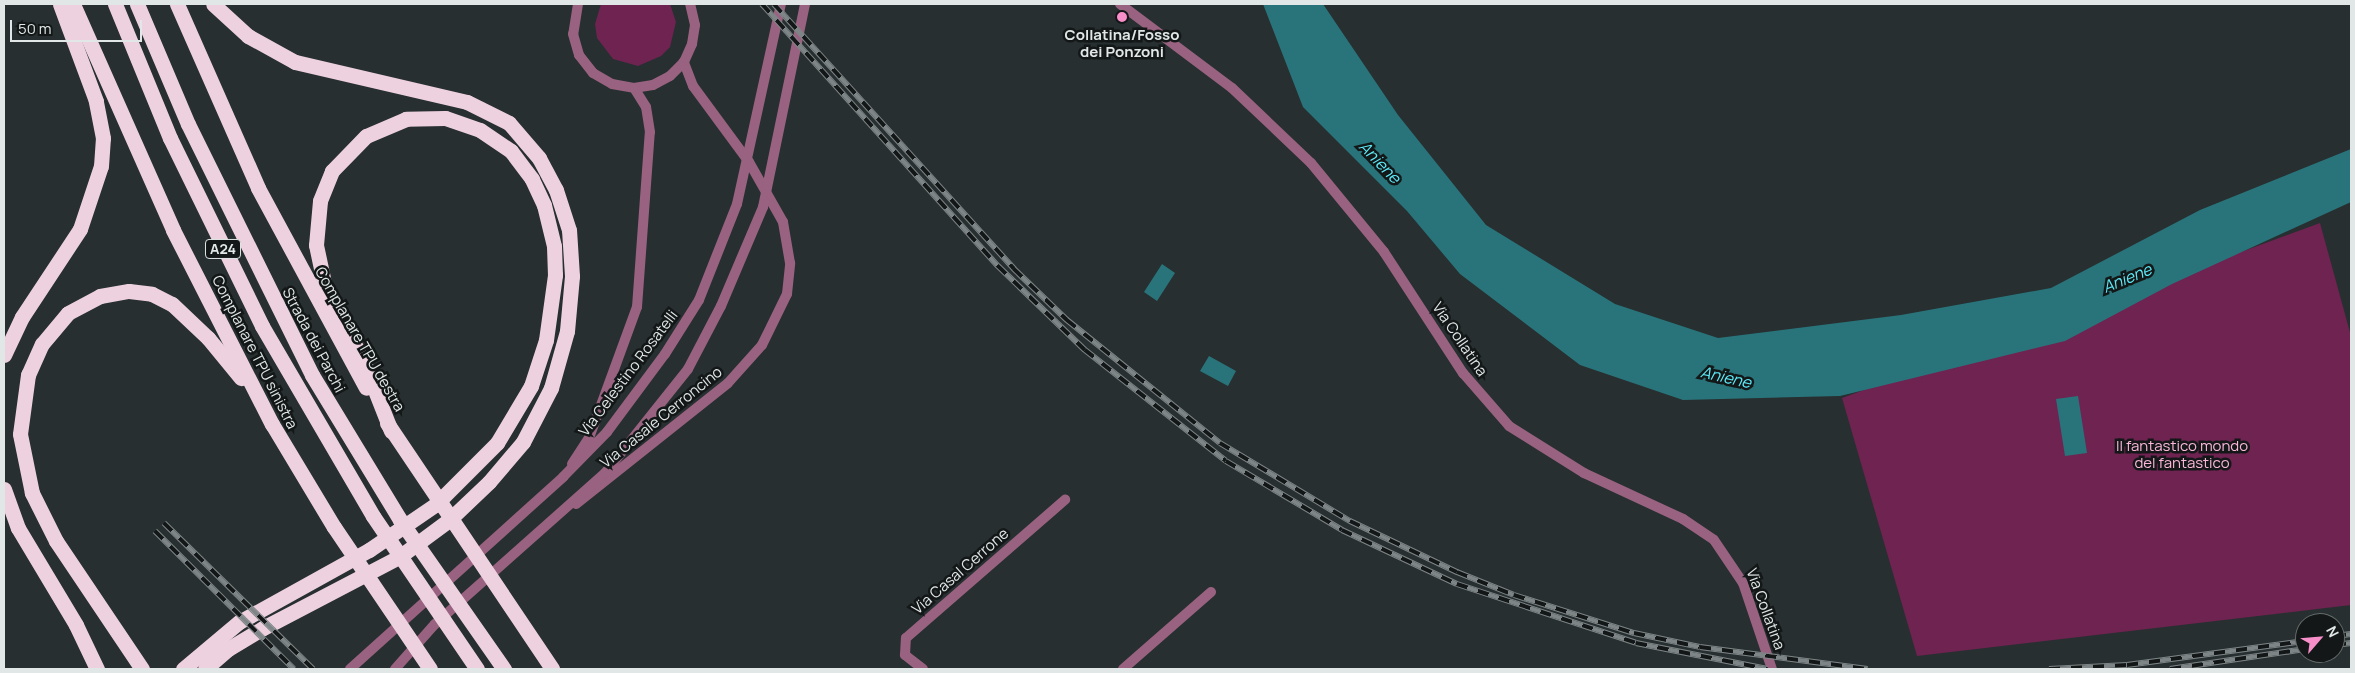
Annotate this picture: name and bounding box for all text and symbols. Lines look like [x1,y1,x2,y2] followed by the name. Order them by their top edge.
[12,10,145,42] scale bar
[1116,11,1128,23] marker: Collatina/Fosso dei Ponzoni
[18,18,52,39] text: 50 m
[1065,25,1179,60] place label: Collatina/Fosso dei Ponzoni
[1355,137,1405,187] water label: Aniene
[204,238,242,260] road number: A24
[2100,259,2154,297] water label: Aniene
[311,264,409,414] street label: Complanare TPU destra
[208,272,302,432] street label: Complanare TPU sinistra
[279,285,349,395] street label: Strada dei Parchi
[1429,299,1491,379] street label: Via Collatina
[575,307,681,439] street label: Via Celestino Rosatelli
[597,362,725,472] street label: Via Casale Cerroncino
[1699,362,1753,392] water label: Aniene
[2116,436,2248,471] park label: Il fantastico mondo del fantastico
[908,524,1012,618] street label: Via Casal Cerrone
[1743,566,1789,652] street label: Via Collatina
[2295,613,2345,663] north arrow
[2322,623,2344,640] text: N

